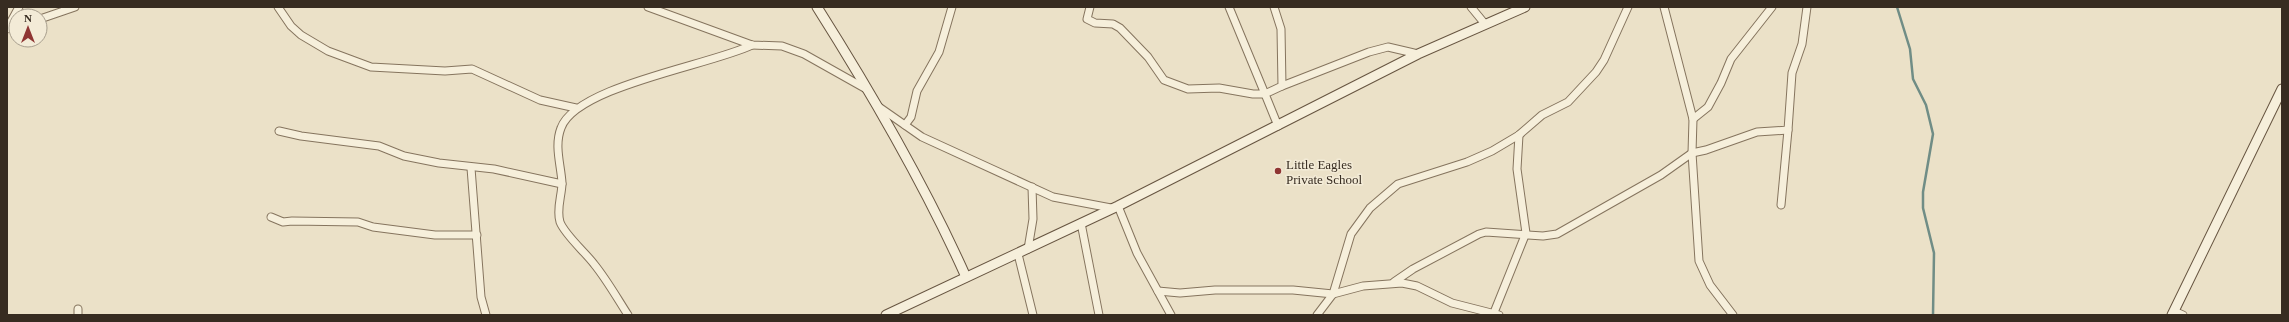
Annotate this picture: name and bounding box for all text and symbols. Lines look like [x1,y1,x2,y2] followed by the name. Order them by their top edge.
[8,8,48,48] north arrow
[24,12,32,24] text: N
[1286,157,1363,187] place label: Little Eagles Private School
[1273,166,1283,176] marker: Little Eagles Private School

